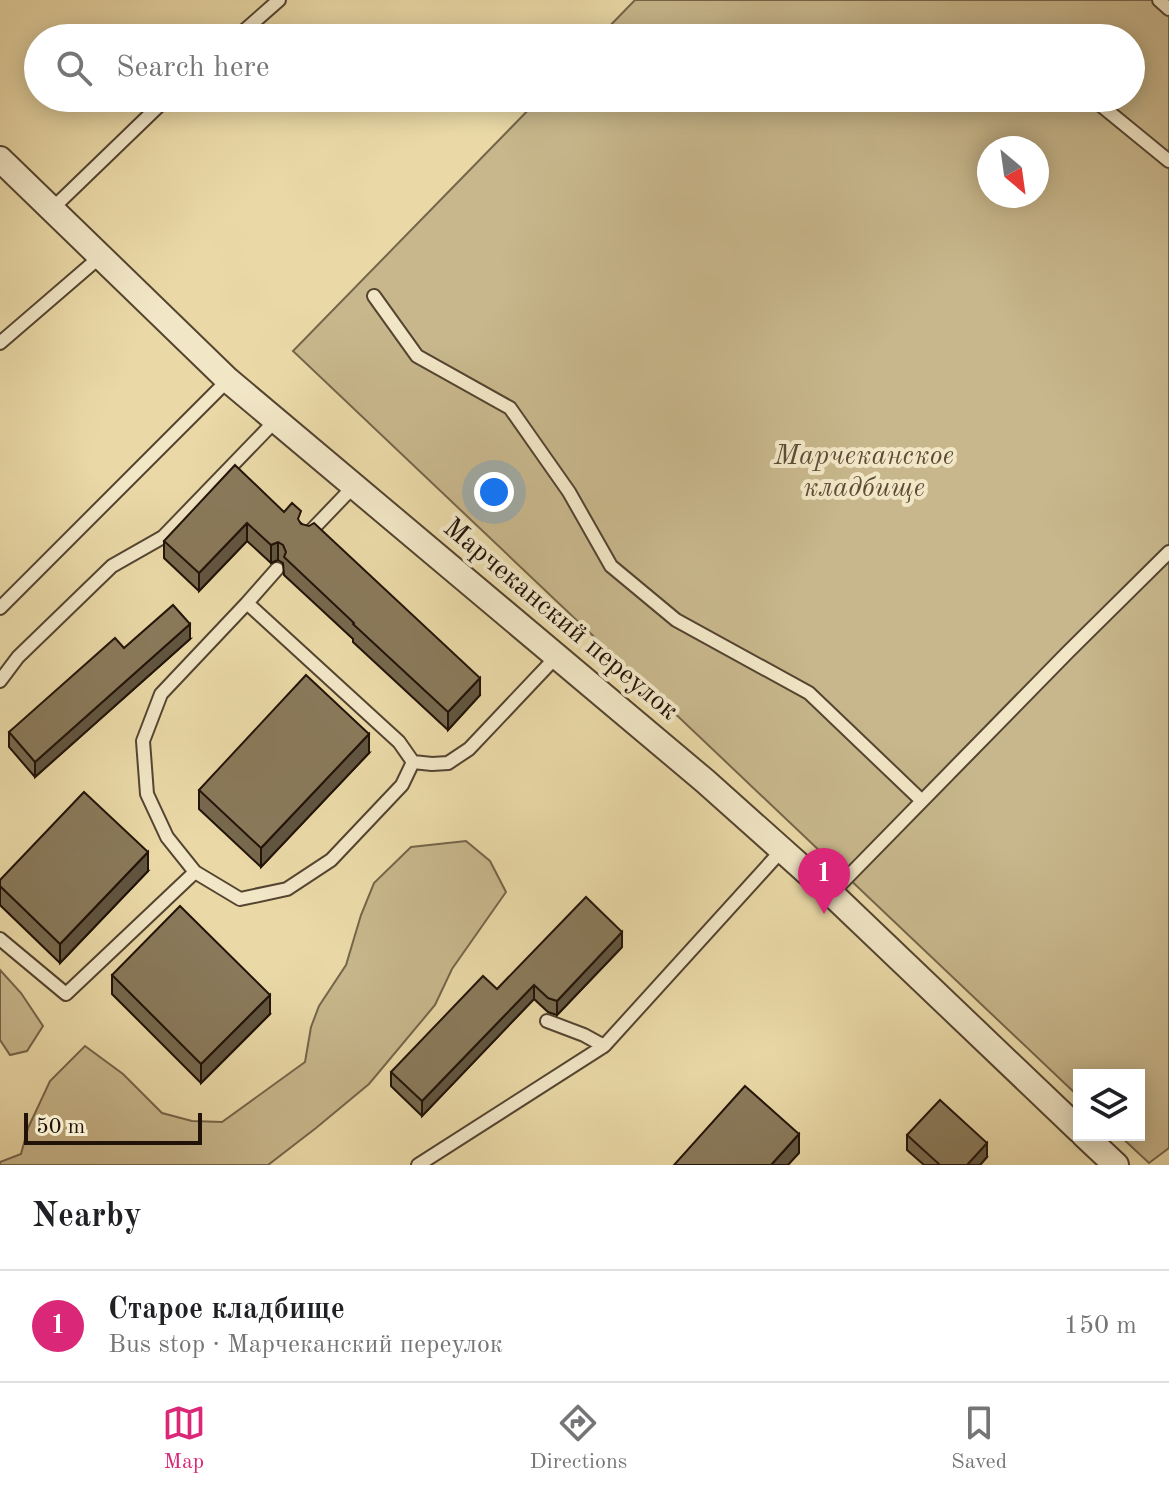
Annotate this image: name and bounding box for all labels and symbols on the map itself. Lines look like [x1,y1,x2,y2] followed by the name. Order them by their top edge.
[977,136,1049,208] north arrow
[773,443,954,503] park label: Марчеканское кладбище
[474,472,514,512] your location
[437,514,683,726] street label: Марчеканский переулок
[798,848,850,914] pin: 1
[24,1109,202,1145] scale bar

